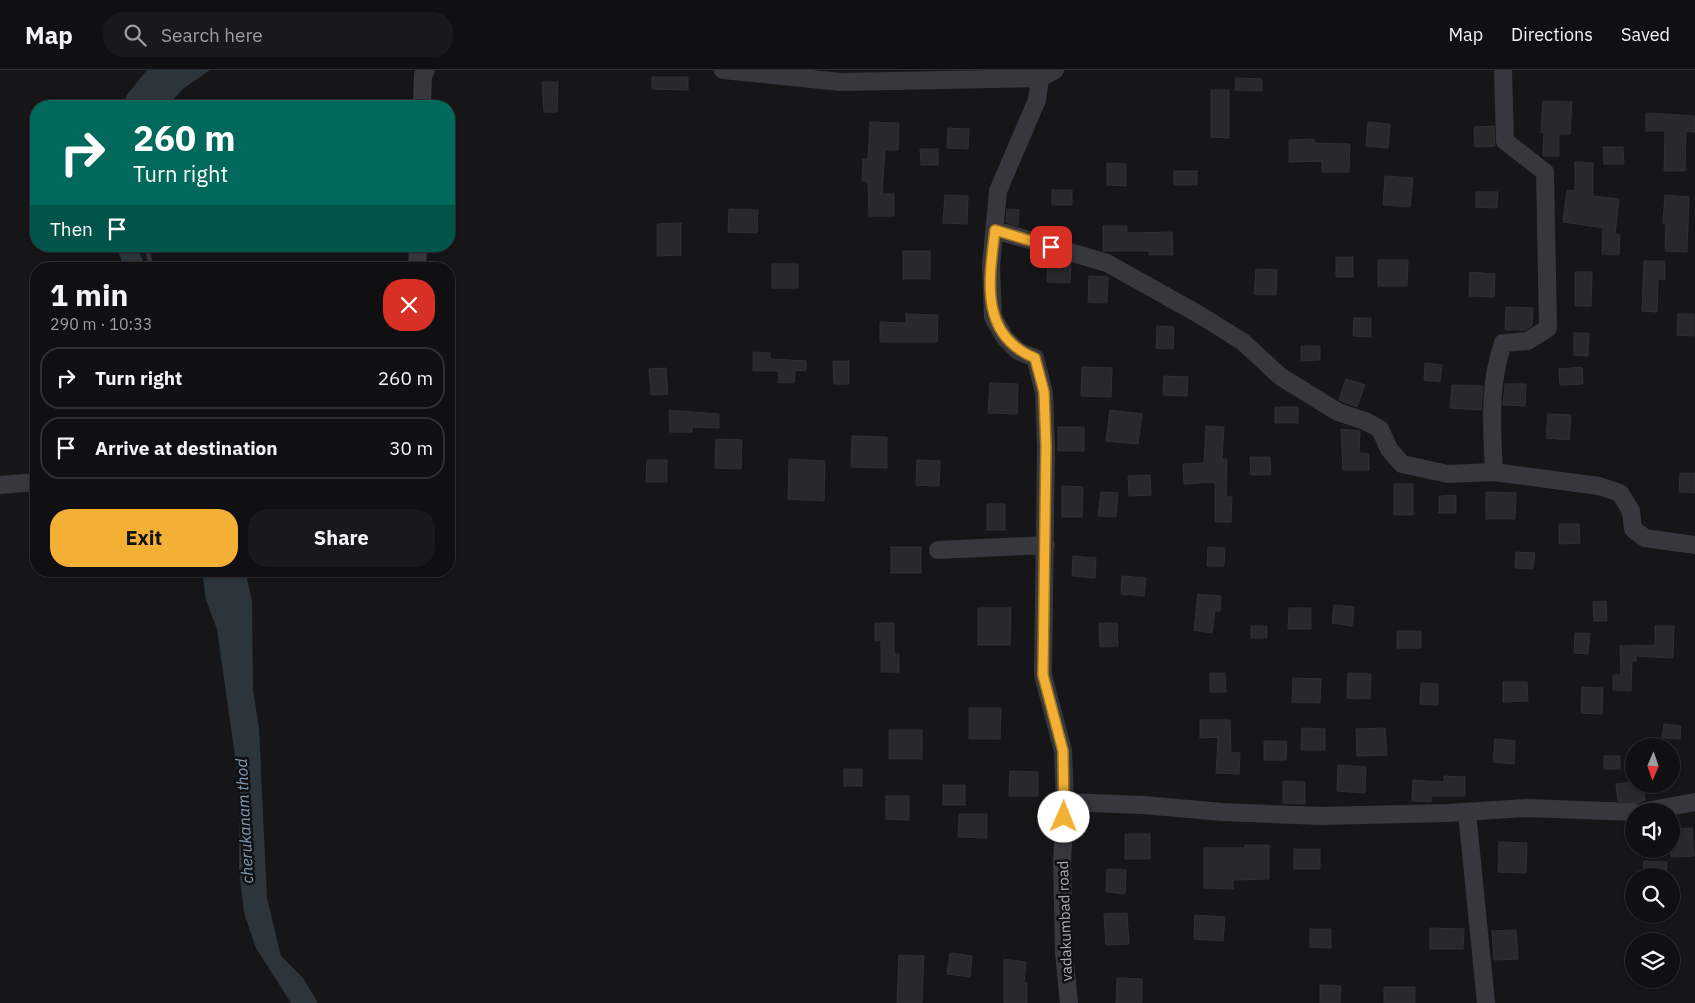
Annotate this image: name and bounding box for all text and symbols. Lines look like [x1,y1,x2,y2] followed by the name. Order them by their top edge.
[103,12,453,57] search box
[25,19,73,51] text: Map
[121,21,149,49] icon: search
[161,23,263,47] text: Search here
[1448,23,1483,46] text: Map
[1511,23,1593,46] text: Directions
[1621,23,1670,46] text: Saved
[133,115,236,161] text: 260 m
[50,120,115,185] icon: right
[133,159,228,188] text: Turn right
[103,215,131,243] icon: arrive
[50,217,93,241] text: Then
[1030,226,1072,268] pin
[1037,233,1065,261] icon: arrive
[50,275,128,314] text: 1 min
[383,279,435,331] button: close
[50,314,152,334] text: 290 m · 10:33
[52,364,80,392] icon: right
[95,366,182,390] text: Turn right
[378,366,433,390] text: 260 m
[52,434,80,462] icon: arrive
[95,436,278,460] text: Arrive at destination
[389,436,433,460] text: 30 m
[50,509,238,567] button: Exit
[248,509,435,567] button: Share
[1625,738,1680,792] north arrow
[1625,738,1680,988] map controls
[231,757,257,884] water label: cherukanam thod
[1037,790,1089,842] position arrow
[1625,803,1680,858] button: sound
[1053,860,1076,982] street label: vadakumbad road
[1625,868,1680,923] button: search
[1625,933,1680,988] button: layers

